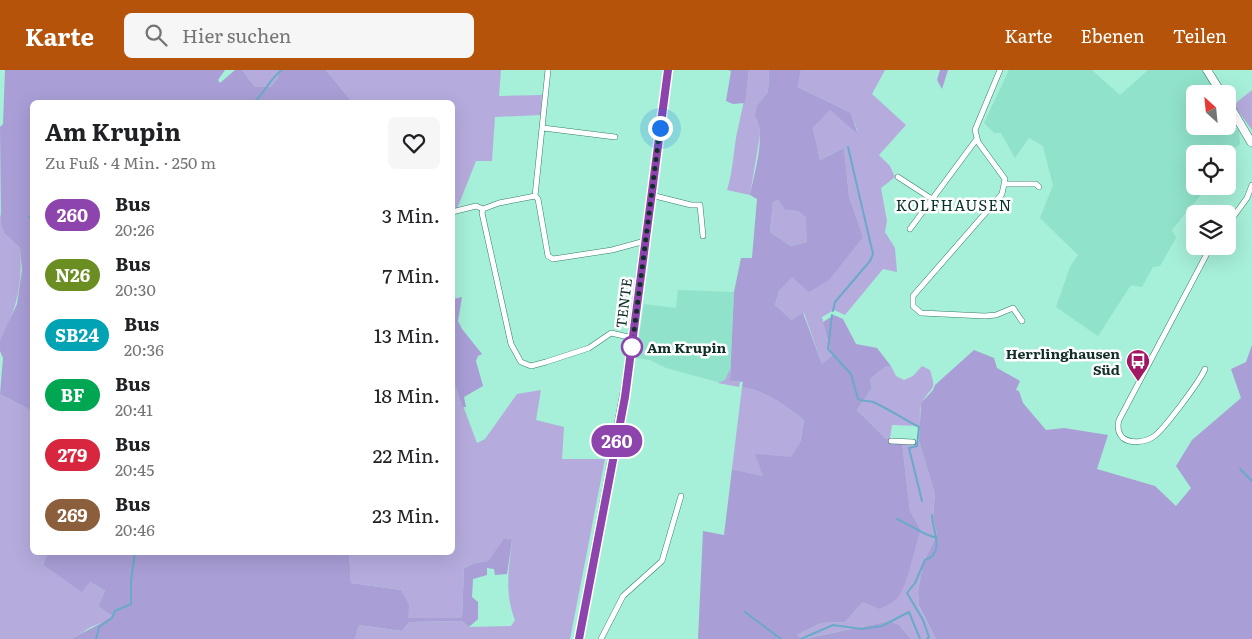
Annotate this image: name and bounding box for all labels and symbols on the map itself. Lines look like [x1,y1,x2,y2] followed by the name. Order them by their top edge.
[1186,85,1236,135] north arrow
[648,116,673,141] your location
[896,193,1012,216] district label: KOLFHAUSEN
[610,277,636,329] street label: TENTE
[621,336,643,358] marker: Am Krupin
[647,337,727,357] place label: Am Krupin
[1006,343,1120,379] place label: Herrlinghausen Süd
[1125,348,1151,382] bus stop icon: Herrlinghausen Süd
[588,425,646,457] line badge: 260

